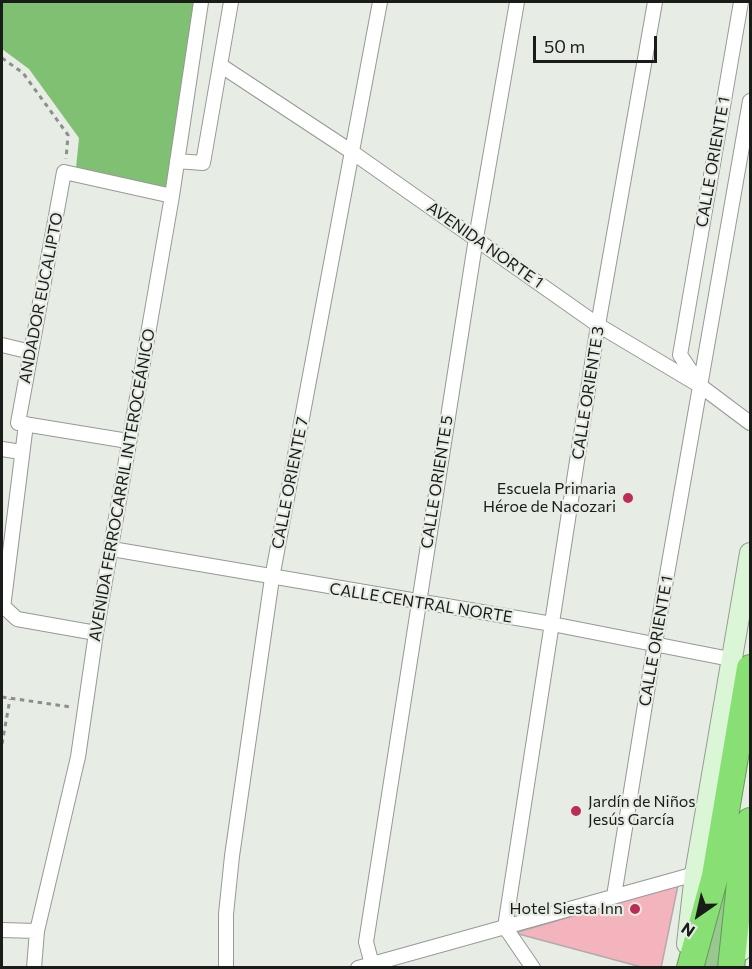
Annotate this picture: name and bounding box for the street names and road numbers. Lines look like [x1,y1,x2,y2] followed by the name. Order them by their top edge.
[692,95,734,229] street label: CALLE ORIENTE 1
[423,198,547,292] street label: AVENIDA NORTE 1
[15,211,67,385] street label: ANDADOR EUCALIPTO
[568,325,608,461] street label: CALLE ORIENTE 3
[85,327,159,643] street label: AVENIDA FERROCARRIL INTEROCEÁNICO
[417,414,457,550] street label: CALLE ORIENTE 5
[268,415,312,551] street label: CALLE ORIENTE 7
[635,574,677,708] street label: CALLE ORIENTE 1
[328,579,514,627] street label: CALLE CENTRAL NORTE

